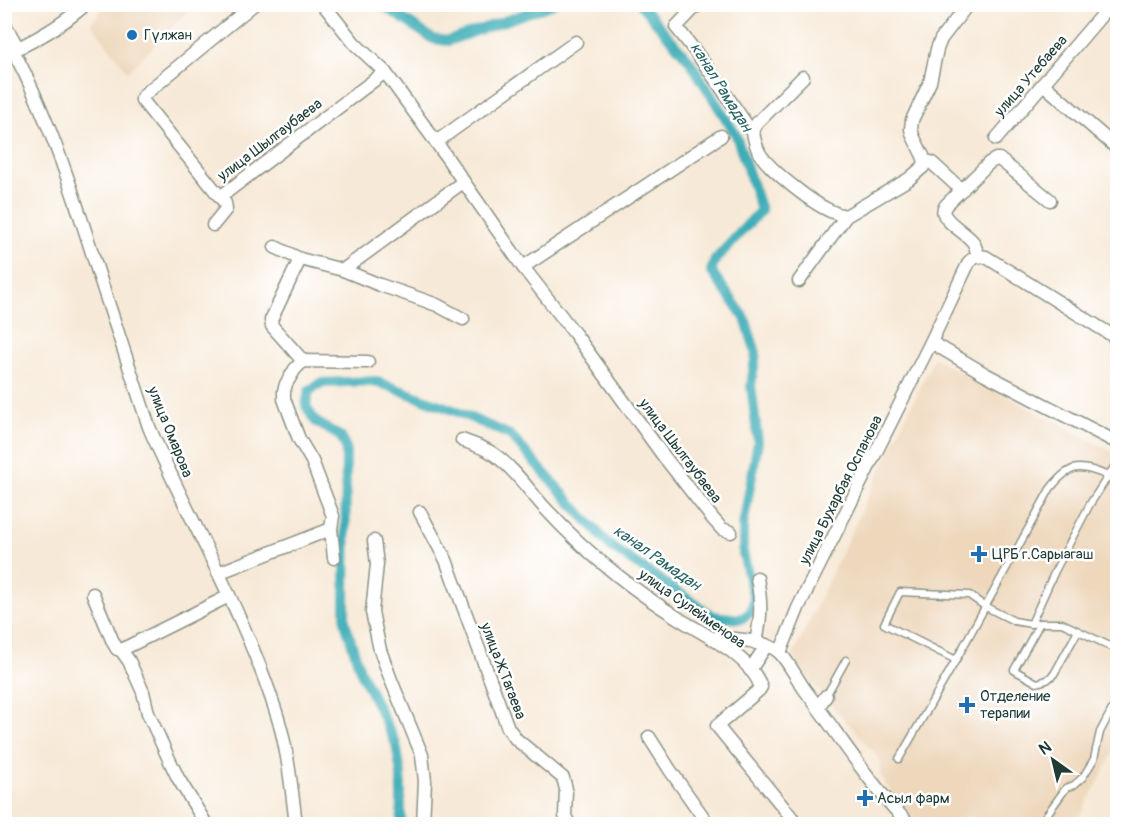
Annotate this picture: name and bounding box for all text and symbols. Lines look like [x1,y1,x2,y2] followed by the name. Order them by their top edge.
[144,26,192,45] place label: Гүлжан
[125,28,139,42] marker: Гүлжан
[990,31,1072,121] street label: улица Утебаева
[686,39,757,137] water label: канал Рамадан
[213,94,326,186] street label: улица Шылгаубаева
[143,383,197,480] street label: улица Омарова
[634,394,726,507] street label: улица Шылгаубаева
[795,412,887,569] street label: улица Бухарбая Оспанова
[610,521,706,596] water label: канал Рамадан
[970,545,988,563] marker: ЦРБ г.Сарыагаш
[992,545,1093,564] place label: ЦРБ г.Сарыагаш
[634,565,749,653] street label: улица Сулейменова
[475,619,530,722] street label: улица Ж.Тагаева
[980,687,1051,723] place label: Отделение терапии
[958,696,976,714] marker: Отделение терапии
[1023,730,1083,790] north arrow
[1035,737,1055,760] text: N
[877,789,950,808] place label: Асыл фарм
[858,791,872,805] marker: Асыл фарм

